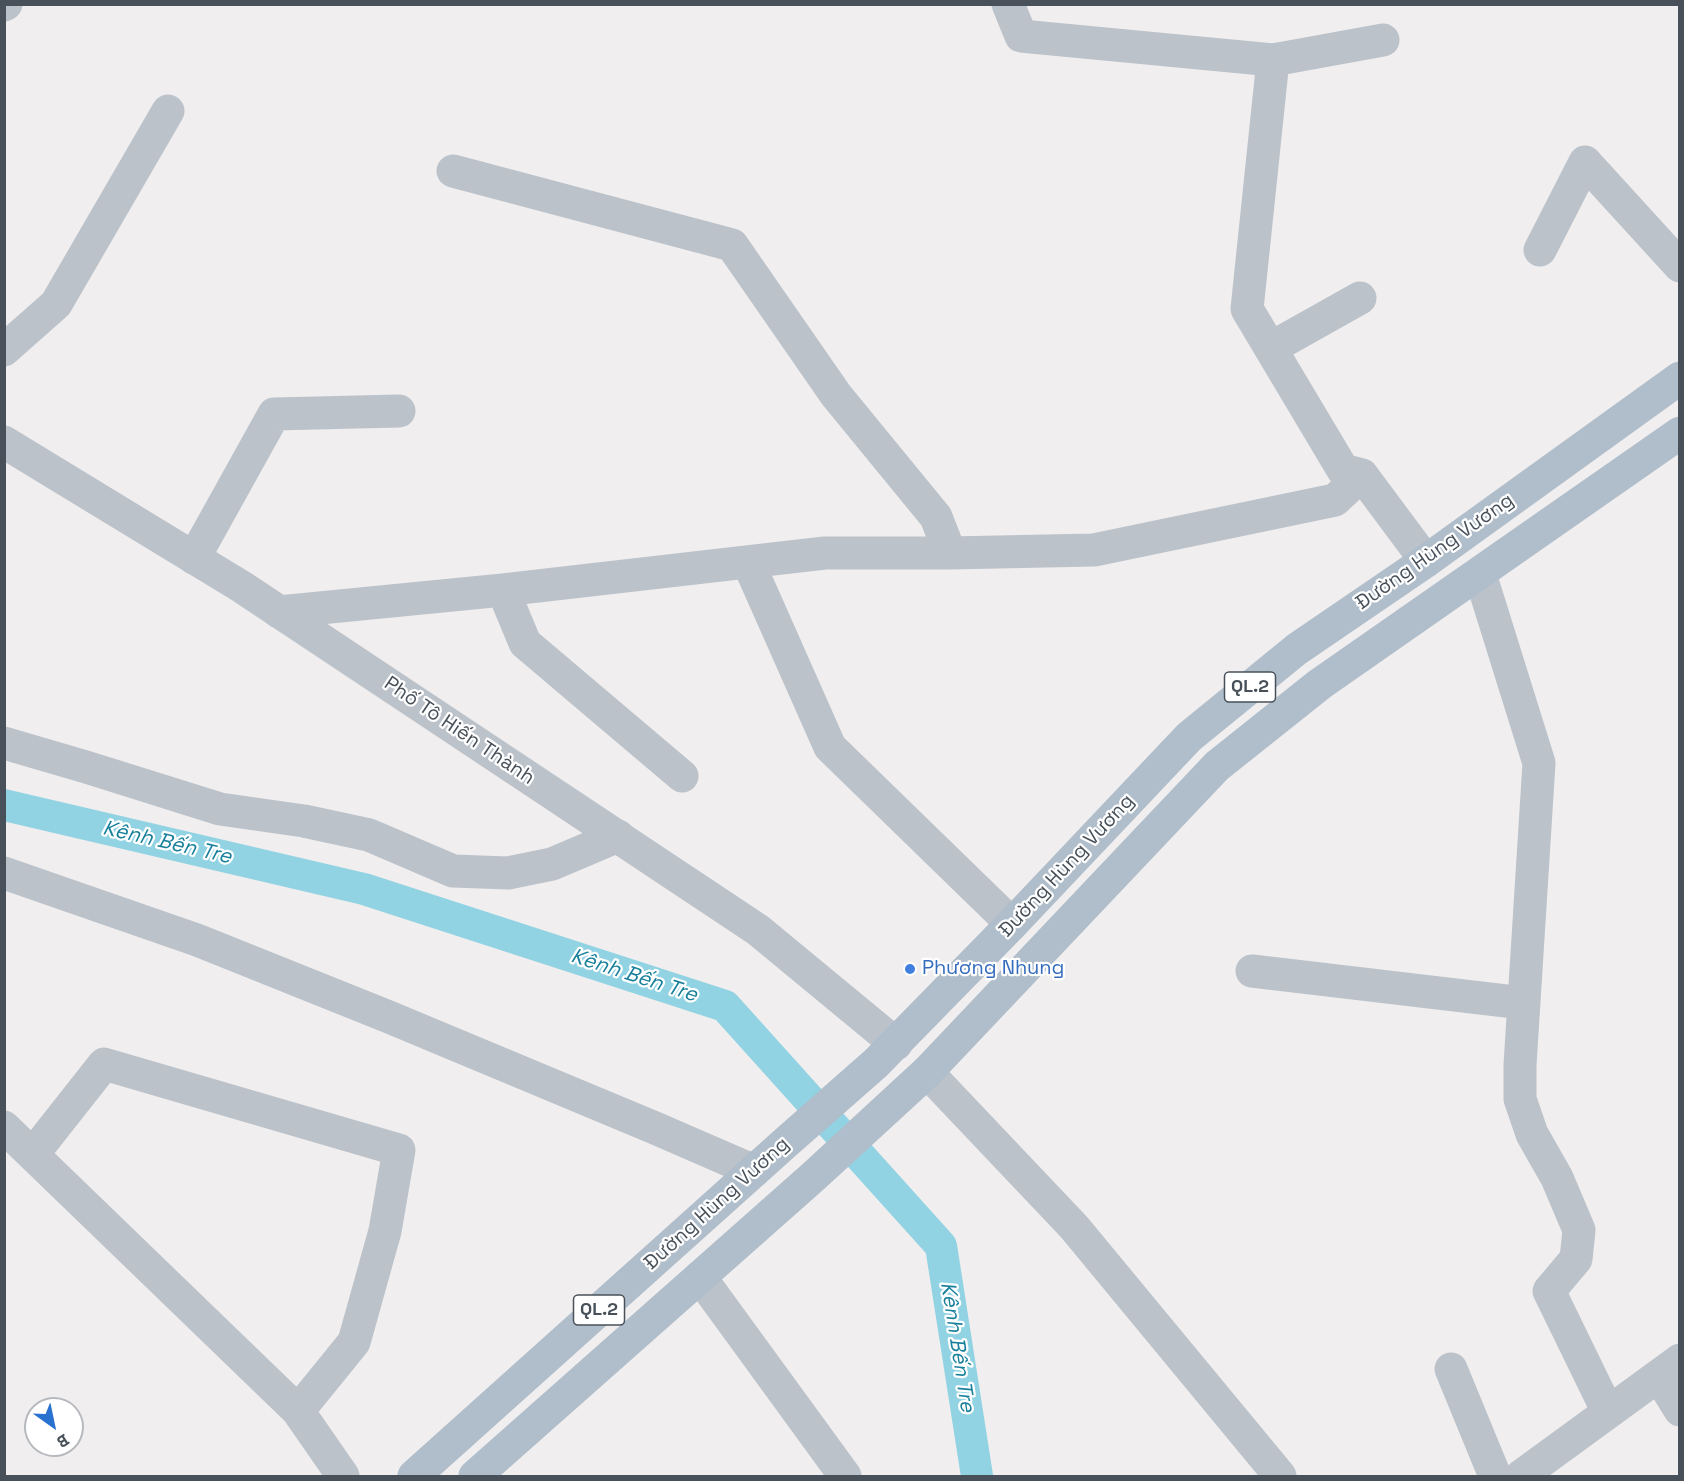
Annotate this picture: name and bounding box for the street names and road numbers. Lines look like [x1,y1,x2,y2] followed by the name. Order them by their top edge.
[1352,489,1518,615] street label: Đường Hùng Vương
[379,672,539,790] street label: Phố Tô Hiến Thành
[1224,672,1276,702] road number: QL.2
[994,789,1140,943] street label: Đường Hùng Vương
[639,1133,795,1275] street label: Đường Hùng Vương
[574,1295,624,1325] road number: QL.2

